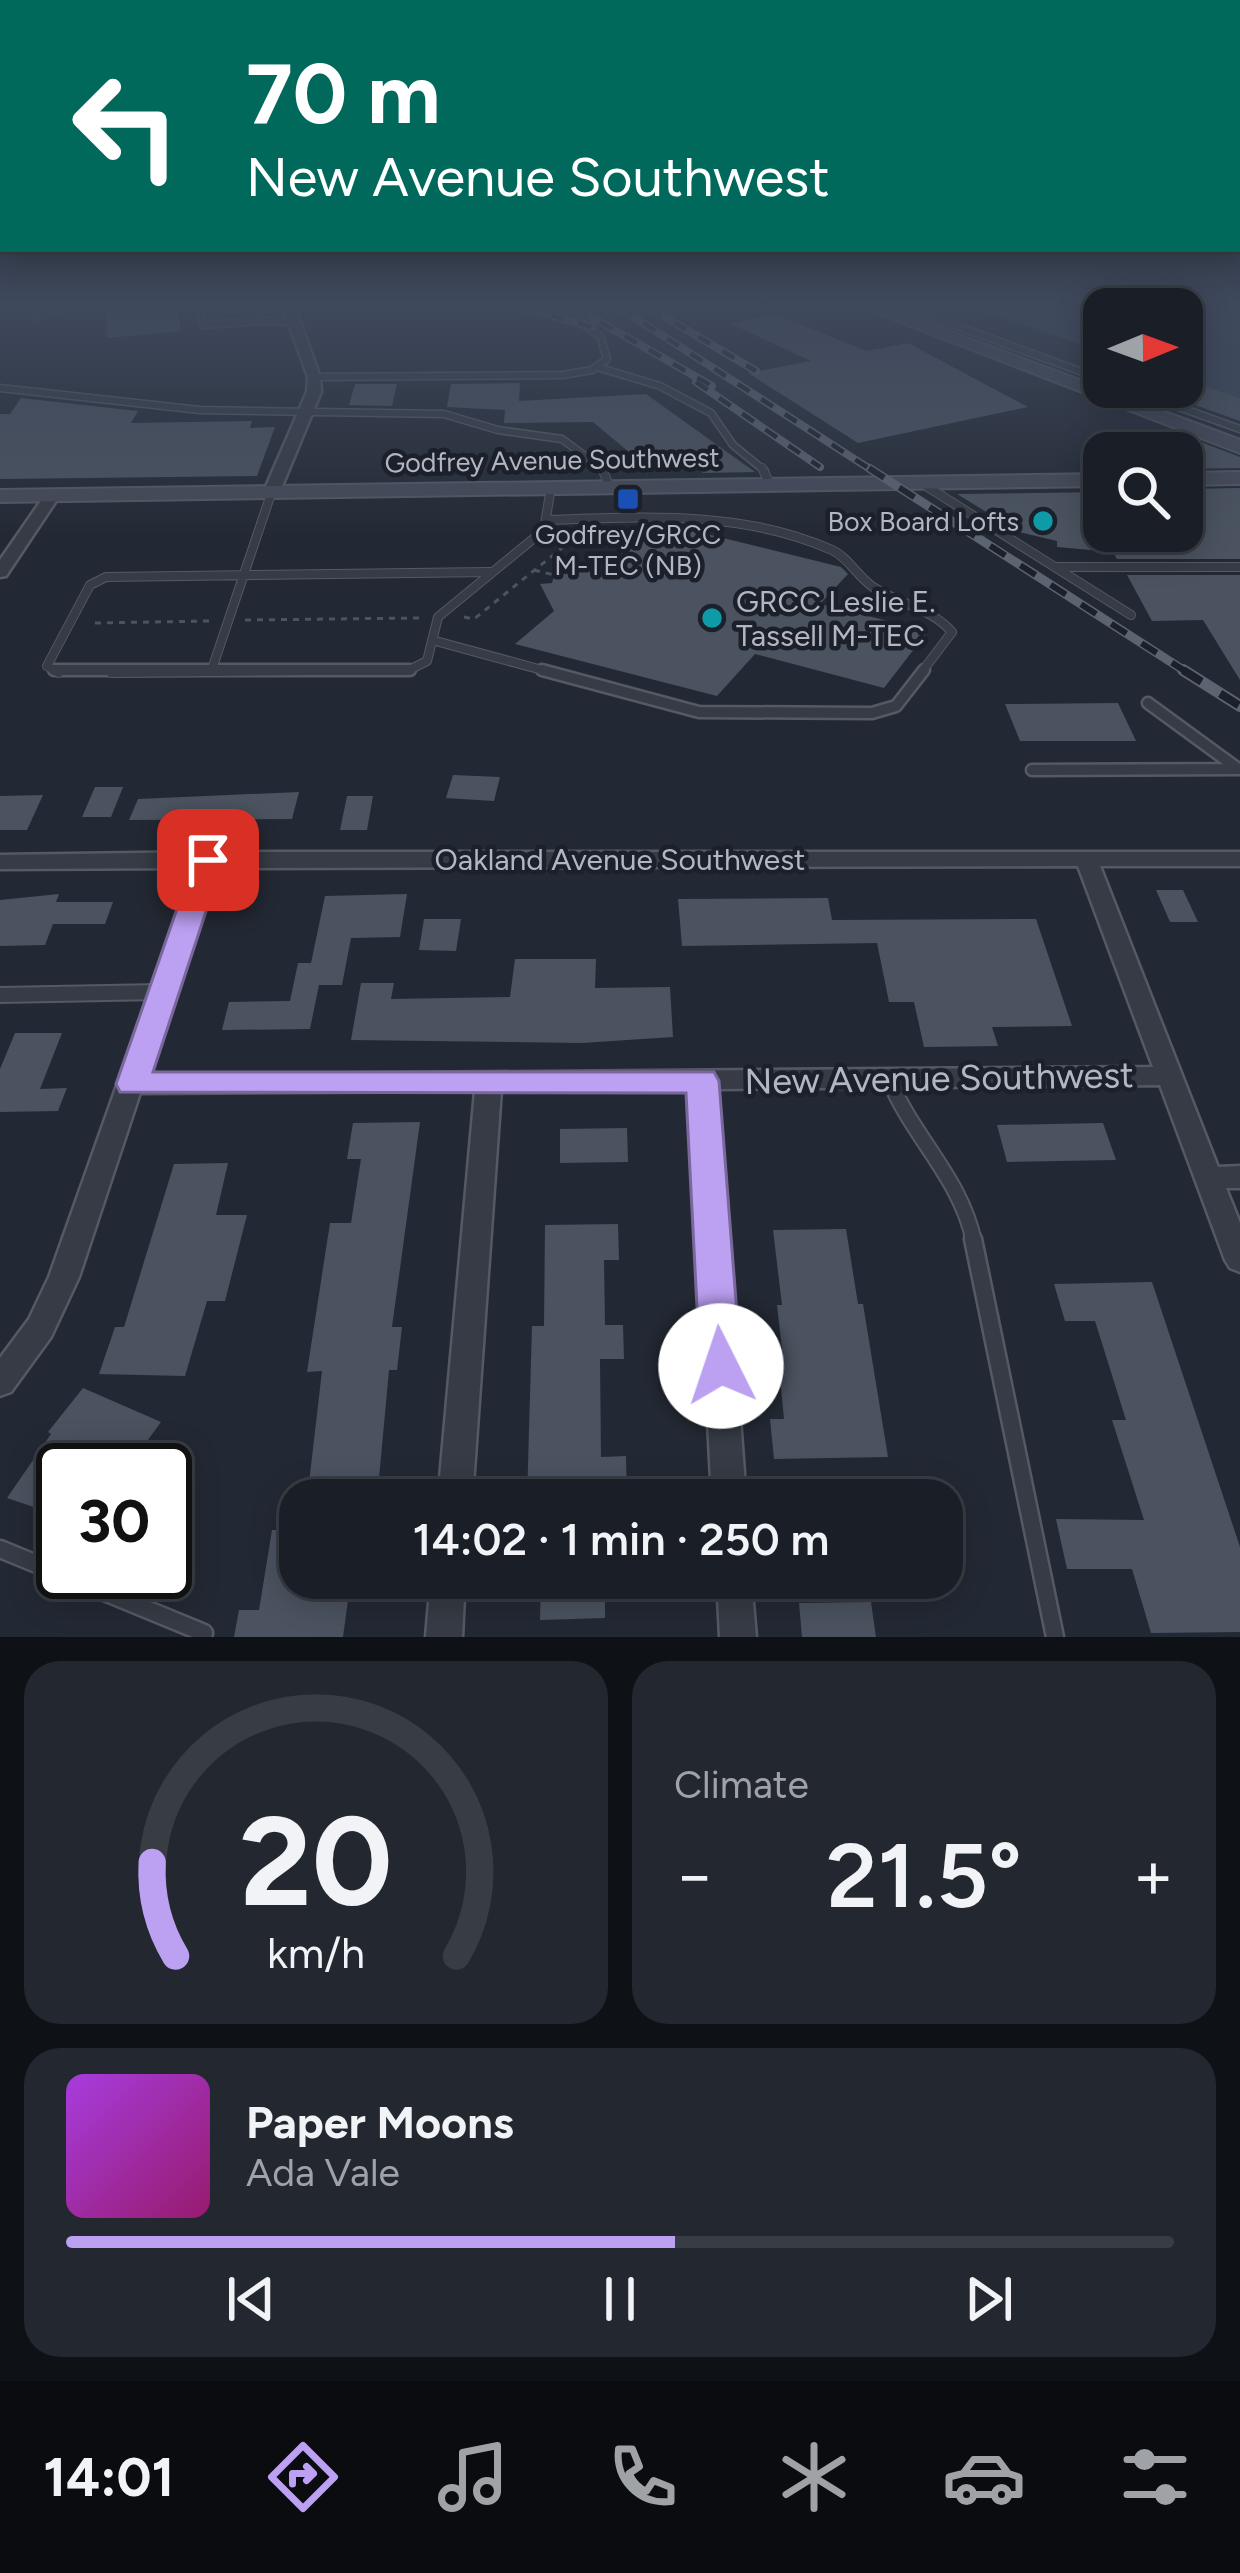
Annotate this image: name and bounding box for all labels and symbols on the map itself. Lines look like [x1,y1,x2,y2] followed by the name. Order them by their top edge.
[1083,288,1203,408] north arrow
[384,441,720,479] street label: Godfrey Avenue Southwest
[615,486,641,512] marker: Godfrey/GRCC M-TEC (NB)
[827,505,1019,538] place label: Box Board Lofts
[1030,508,1056,534] marker: Box Board Lofts
[535,518,721,582] place label: Godfrey/GRCC M-TEC (NB)
[736,583,936,654] place label: GRCC Leslie E. Tassell M-TEC
[699,605,725,631] marker: GRCC Leslie E. Tassell M-TEC
[157,809,259,911] pin
[435,841,805,878] street label: Oakland Avenue Southwest
[744,1053,1134,1103] street label: New Avenue Southwest
[658,1303,784,1429] position arrow
[36,1443,192,1599] speed limit sign: 30

